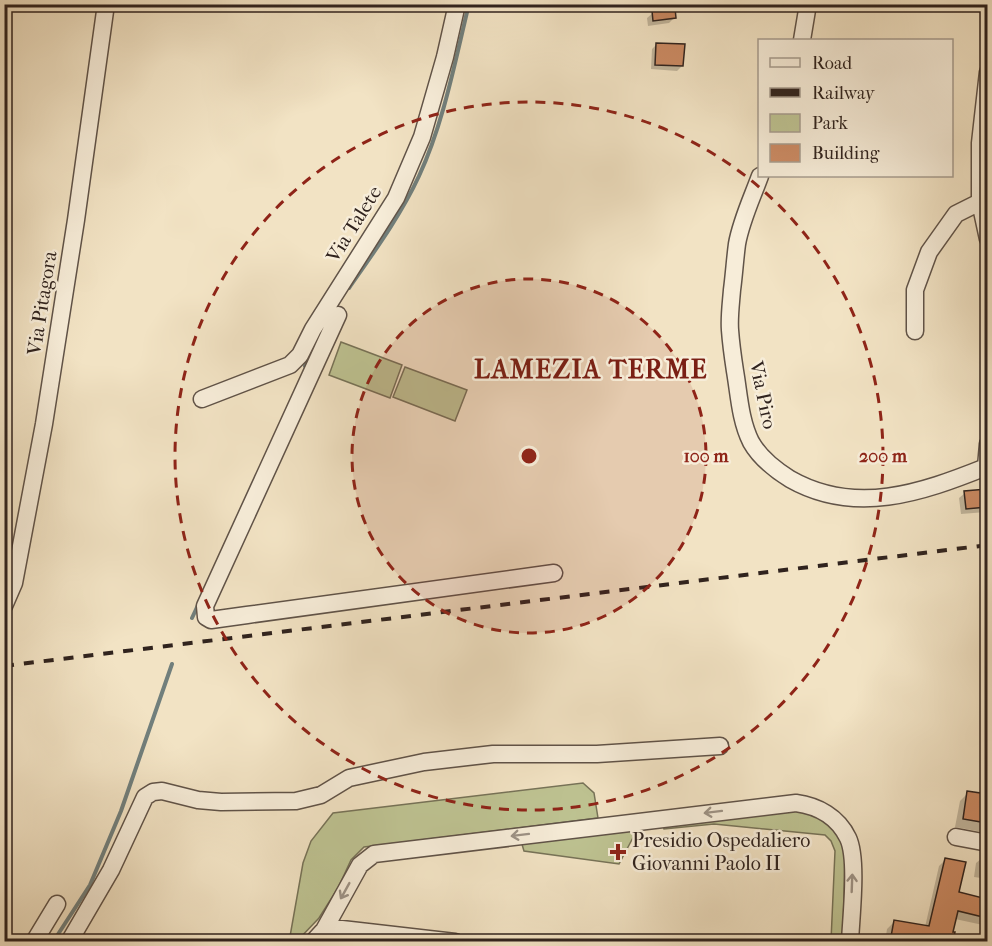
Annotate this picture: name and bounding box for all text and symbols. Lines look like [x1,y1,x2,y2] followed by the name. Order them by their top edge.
[758,39,953,177] legend
[812,53,852,74] text: Road
[812,83,876,104] text: Railway
[812,113,849,134] text: Park
[812,143,880,164] text: Building
[321,181,387,267] street label: Via Talete
[22,249,62,358] street label: Via Pitagora
[474,354,708,385] district label: LAMEZIA TERME
[744,358,781,431] street label: Via Piro
[519,446,539,466] centre of rings
[683,446,730,467] text: 100 m
[859,446,908,467] text: 200 m
[704,807,724,818] one-way arrow
[632,829,810,875] place label: Presidio Ospedaliero Giovanni Paolo II
[510,830,530,841] one-way arrow
[609,843,627,861] marker: Presidio Ospedaliero Giovanni Paolo II
[846,874,858,894] one-way arrow
[339,882,351,899] one-way arrow

